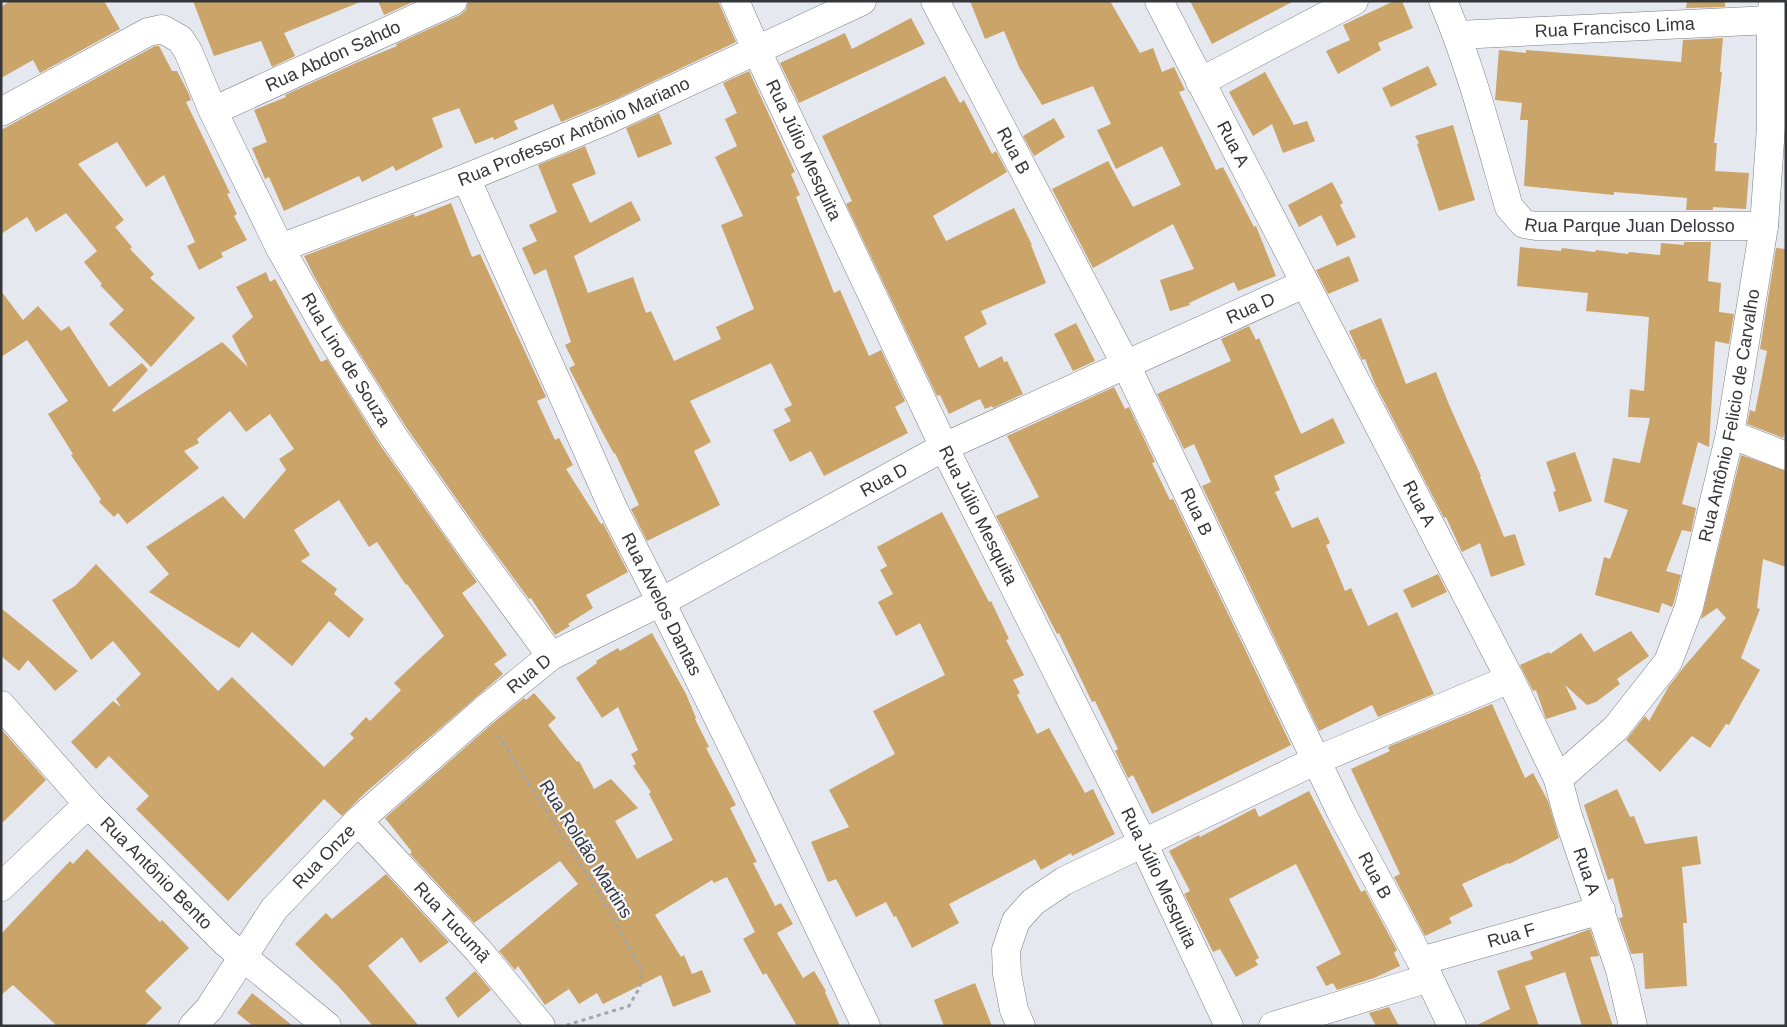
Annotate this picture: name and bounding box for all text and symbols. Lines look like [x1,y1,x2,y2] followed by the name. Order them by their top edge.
[1534,14,1696,41] street label: Rua Francisco Lima
[262,16,404,96] street label: Rua Abdon Sahdo
[455,73,693,190] street label: Rua Professor Antônio Mariano
[762,76,846,224] street label: Rua Júlio Mesquita
[1213,118,1253,170] street label: Rua A
[993,124,1034,177] street label: Rua B
[1523,214,1735,236] street label: Rua Parque Juan Delosso
[1695,288,1764,544] street label: Rua Antônio Felicio de Carvalho
[298,289,395,431] street label: Rua Lino de Souza
[1223,289,1278,328] street label: Rua D
[935,442,1022,589] street label: Rua Júlio Mesquita
[857,459,911,501] street label: Rua D
[1399,477,1439,530] street label: Rua A
[1177,485,1216,539] street label: Rua B
[617,529,706,679] street label: Rua Alvelos Dantas
[503,650,555,698] street label: Rua D
[535,776,637,922] street label: Rua Roldão Martins
[1117,804,1201,952] street label: Rua Júlio Mesquita
[96,813,217,933] street label: Rua Antônio Bento
[289,820,359,893] street label: Rua Onze
[1569,845,1604,898] street label: Rua A
[1354,849,1396,902] street label: Rua B
[410,878,495,967] street label: Rua Tucumã
[1485,919,1538,952] street label: Rua F

